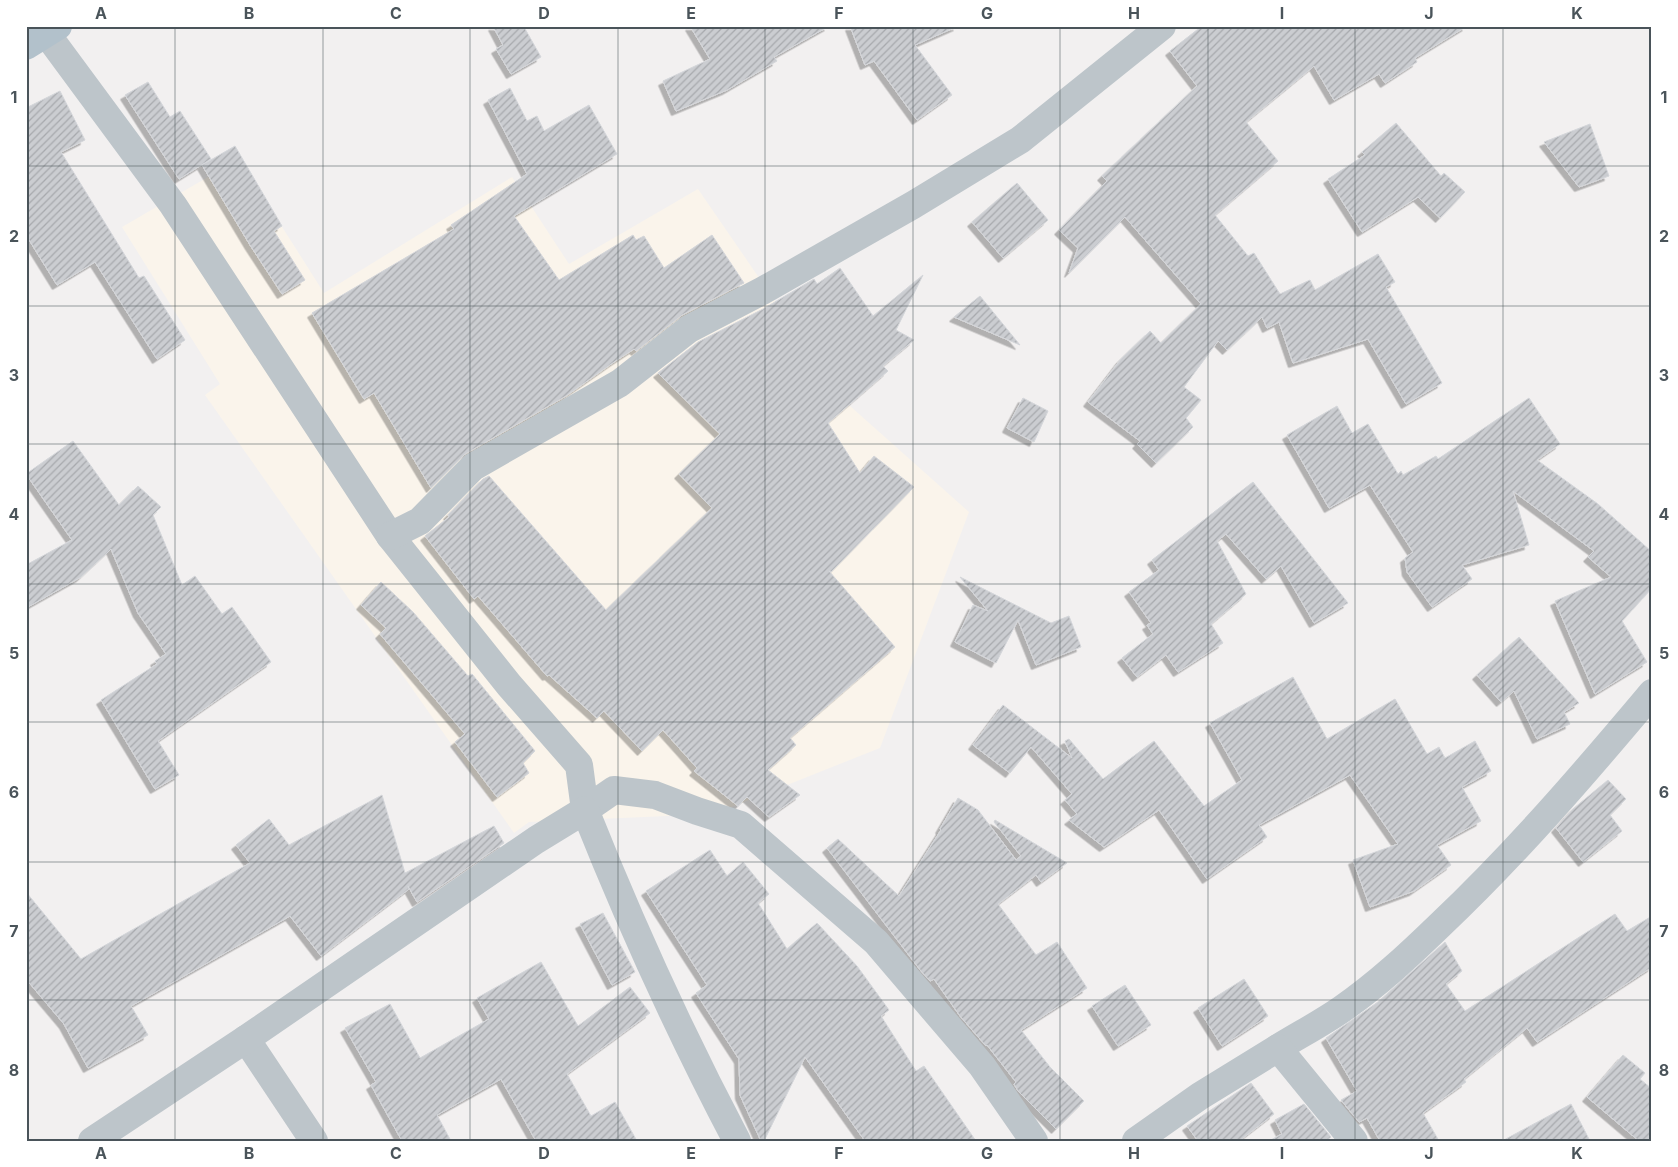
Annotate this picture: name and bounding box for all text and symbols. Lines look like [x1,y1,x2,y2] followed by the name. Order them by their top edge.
[95,3,107,23] text: A
[244,3,254,23] text: B
[390,3,402,23] text: C
[538,3,550,23] text: D
[686,3,696,23] text: E
[834,3,844,23] text: F
[981,3,993,23] text: G
[1128,3,1140,23] text: H
[1280,3,1284,23] text: I
[1424,3,1434,23] text: J
[1571,3,1583,23] text: K
[11,87,17,107] text: 1
[1661,87,1667,107] text: 1
[9,226,19,246] text: 2
[1659,226,1669,246] text: 2
[9,365,19,385] text: 3
[1659,365,1669,385] text: 3
[9,504,20,524] text: 4
[1659,504,1670,524] text: 4
[9,643,19,663] text: 5
[1659,643,1669,663] text: 5
[9,782,19,802] text: 6
[1659,782,1669,802] text: 6
[9,921,19,941] text: 7
[1659,921,1669,941] text: 7
[9,1060,19,1080] text: 8
[1659,1060,1669,1080] text: 8
[95,1143,107,1163] text: A
[244,1143,254,1163] text: B
[390,1143,402,1163] text: C
[538,1143,550,1163] text: D
[686,1143,696,1163] text: E
[834,1143,844,1163] text: F
[981,1143,993,1163] text: G
[1128,1143,1140,1163] text: H
[1280,1143,1284,1163] text: I
[1424,1143,1434,1163] text: J
[1571,1143,1583,1163] text: K

